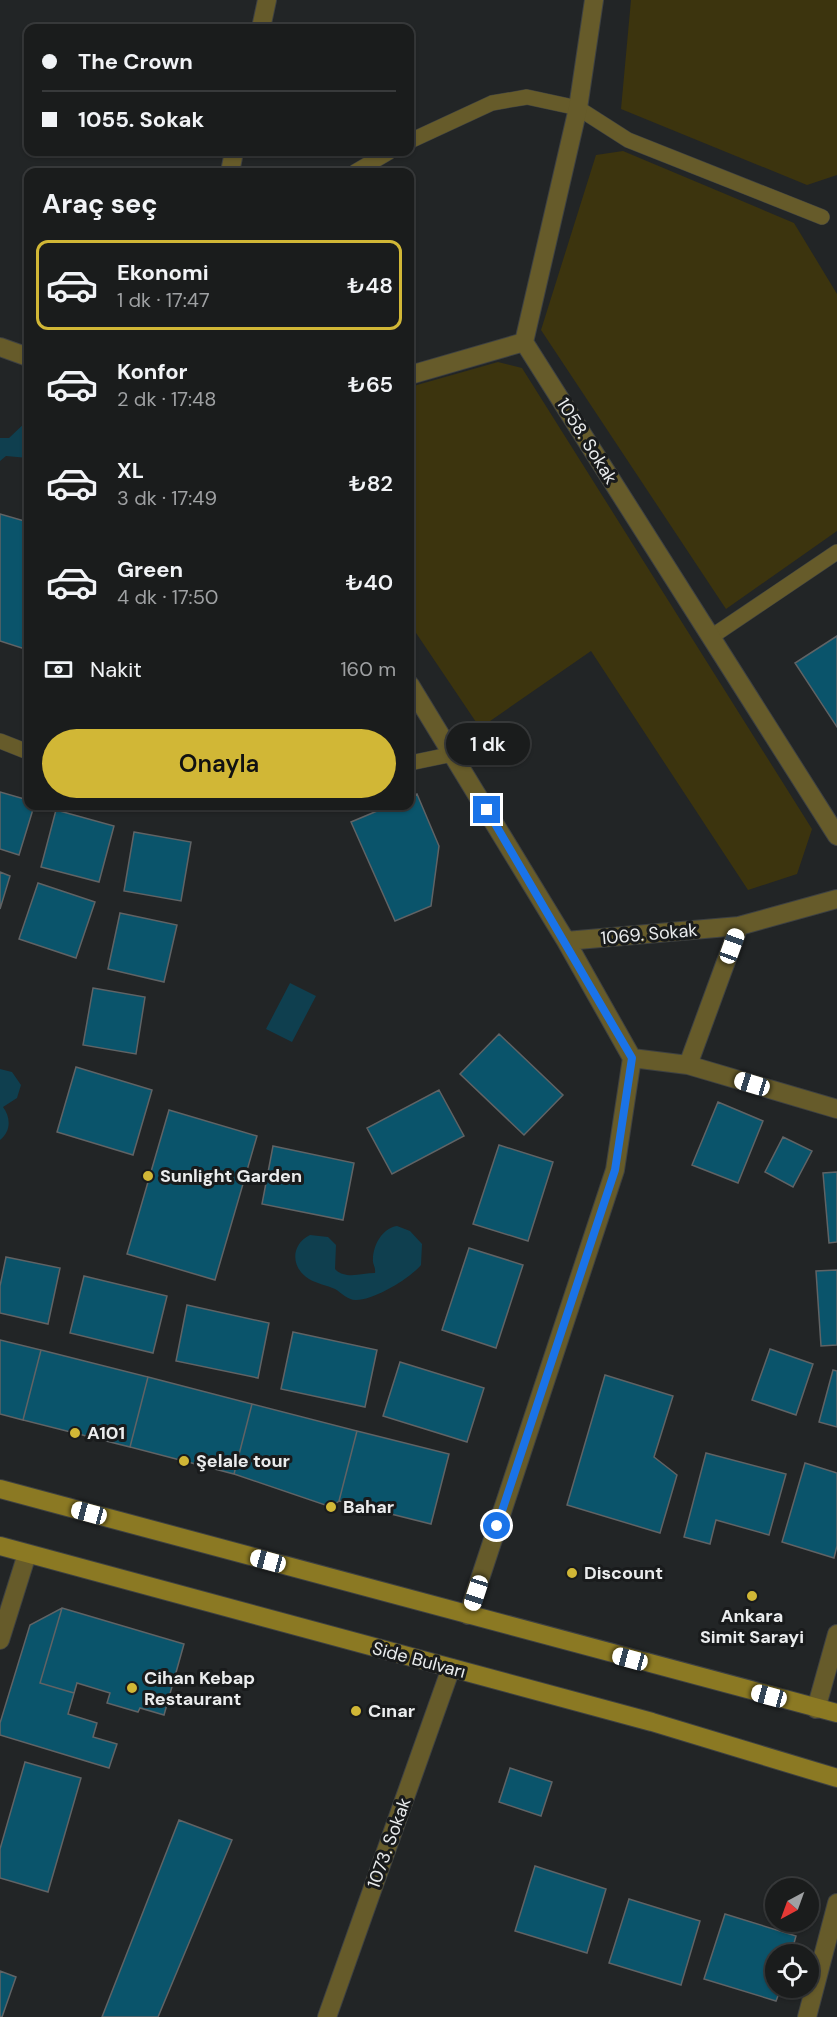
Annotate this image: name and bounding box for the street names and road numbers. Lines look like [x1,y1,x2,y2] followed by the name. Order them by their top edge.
[551,393,623,489] street label: 1058. Sokak
[600,918,698,950] street label: 1069. Sokak
[370,1636,468,1684] street label: Side Bulvarı
[362,1794,416,1892] street label: 1073. Sokak

